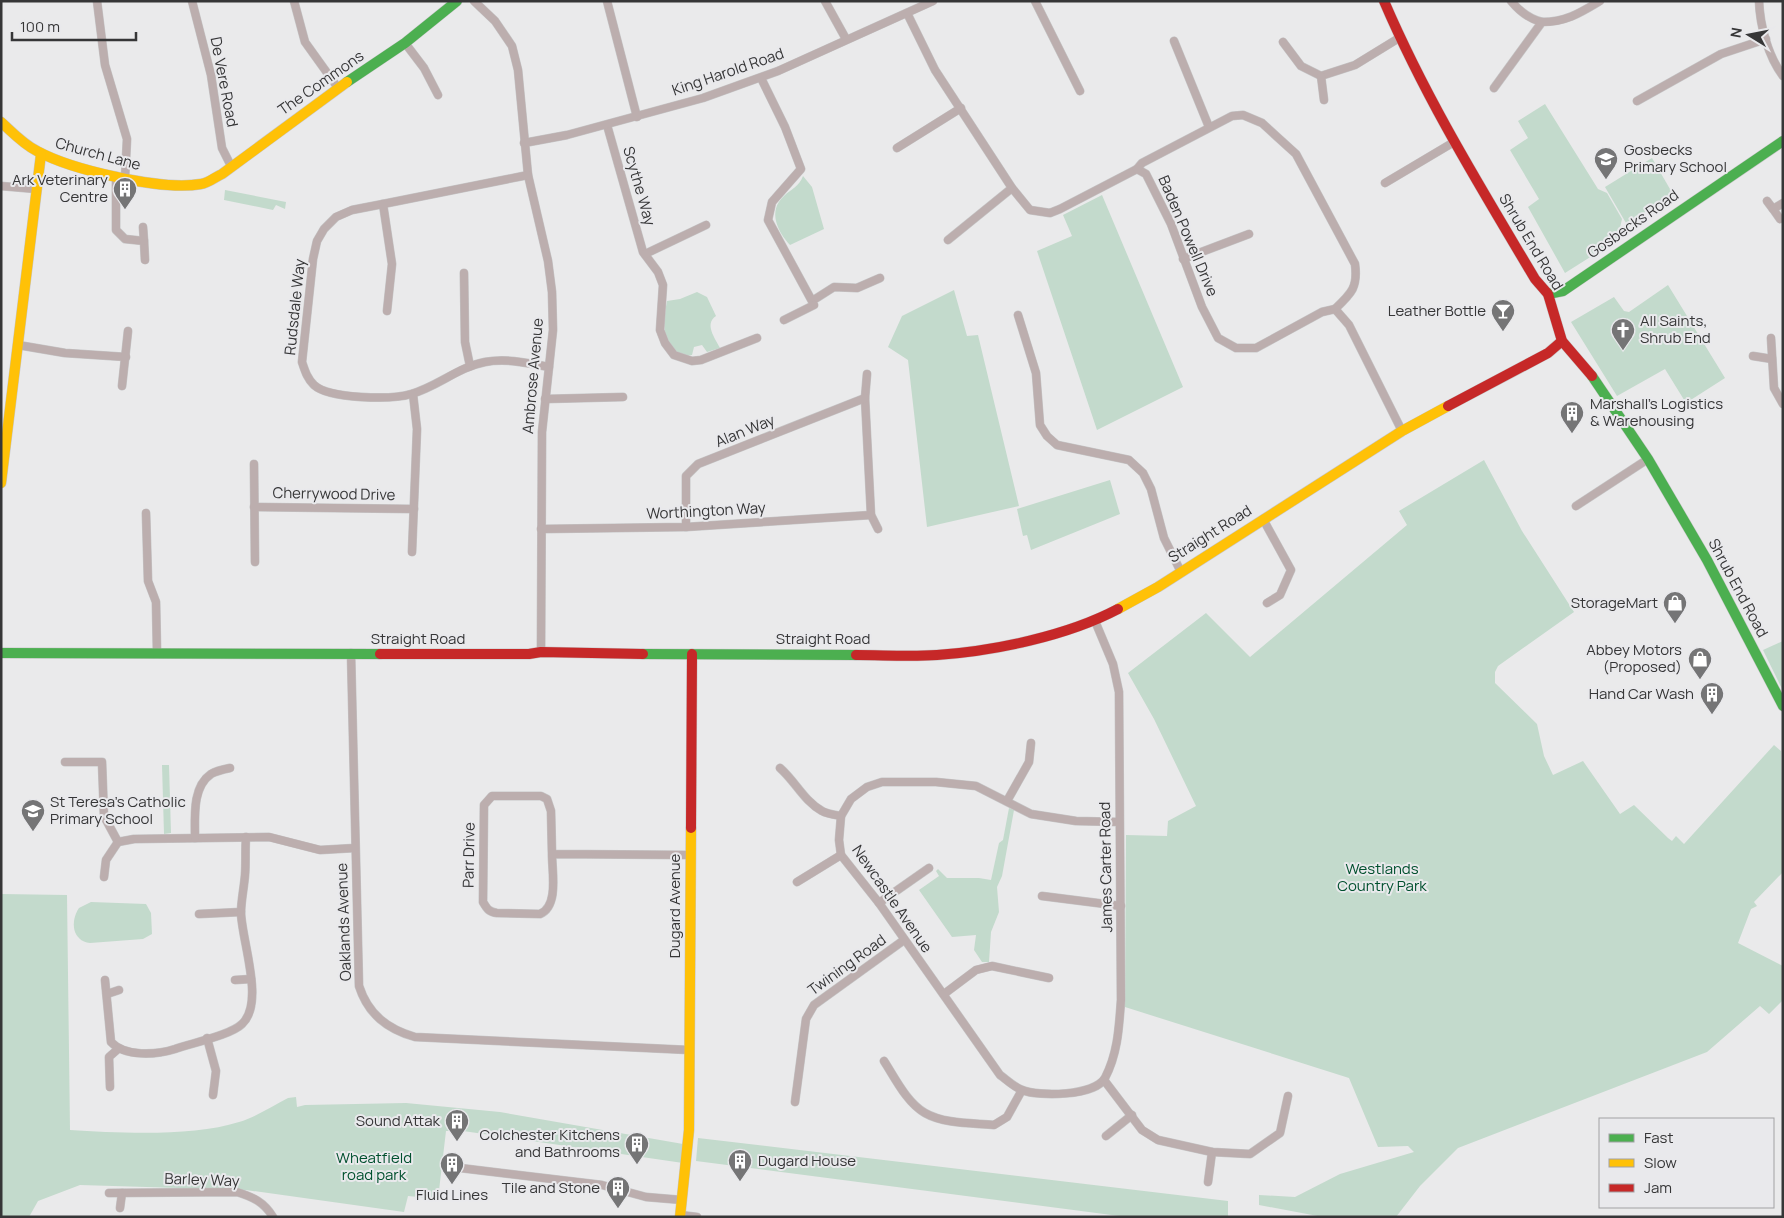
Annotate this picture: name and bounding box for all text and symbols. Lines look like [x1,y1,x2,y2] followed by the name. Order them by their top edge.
[12,10,136,42] scale bar
[1724,10,1774,60] north arrow
[20,16,60,37] text: 100 m
[1725,26,1746,39] text: N
[205,35,244,129] street label: De Vere Road
[669,43,787,100] street label: King Harold Road
[274,45,368,120] street label: The Commons
[53,132,143,175] street label: Church Lane
[1624,139,1727,177] place label: Gosbecks Primary School
[618,144,661,228] street label: Scythe Way
[1593,146,1619,180] school or university icon: Gosbecks Primary School
[12,169,108,207] place label: Ark Veterinary Centre
[1153,172,1224,300] street label: Baden Powell Drive
[112,176,138,210] building icon: Ark Veterinary Centre
[1583,184,1683,263] street label: Gosbecks Road
[1494,190,1569,294] street label: Shrub End Road
[279,258,310,356] street label: Rudsdale Way
[1490,298,1516,332] bar icon: Leather Bottle
[1388,300,1486,321] place label: Leather Bottle
[1640,310,1711,348] place label: All Saints, Shrub End
[517,317,548,435] street label: Ambrose Avenue
[1610,317,1636,351] church icon: All Saints, Shrub End
[1590,393,1723,431] place label: Marshall's Logistics & Warehousing
[1559,400,1585,434] building icon: Marshall's Logistics & Warehousing
[712,409,778,452] street label: Alan Way
[272,482,396,505] street label: Cherrywood Drive
[646,497,766,524] street label: Worthington Way
[1164,500,1255,568] street label: Straight Road
[1704,535,1773,641] street label: Shrub End Road
[1662,590,1688,624] shop icon: StorageMart
[1571,592,1658,613] place label: StorageMart
[371,628,465,649] street label: Straight Road
[776,628,870,649] street label: Straight Road
[1586,639,1682,677] place label: Abbey Motors (Proposed)
[1687,646,1713,680] shop icon: Abbey Motors (Proposed)
[1699,681,1725,715] building icon: Hand Car Wash
[1589,683,1694,704] place label: Hand Car Wash
[50,791,186,829] place label: St Teresa's Catholic Primary School
[20,798,46,832] school or university icon: St Teresa's Catholic Primary School
[1094,802,1117,932] street label: James Carter Road
[457,822,480,888] street label: Parr Drive
[847,841,938,957] street label: Newcastle Avenue
[664,853,685,958] street label: Dugard Avenue
[1337,858,1427,896] park label: Westlands Country Park
[331,862,356,982] street label: Oaklands Avenue
[803,929,890,1000] street label: Twining Road
[444,1108,470,1142] building icon: Sound Attak
[356,1110,441,1131] place label: Sound Attak
[1599,1118,1774,1208] legend
[480,1124,620,1162] place label: Colchester Kitchens and Bathrooms
[1644,1127,1673,1148] text: Fast
[624,1131,650,1165] building icon: Colchester Kitchens and Bathrooms
[336,1147,412,1185] park label: Wheatfield road park
[727,1148,753,1182] building icon: Dugard House
[758,1150,856,1171] place label: Dugard House
[439,1151,465,1185] building icon: Fluid Lines
[1644,1152,1677,1173] text: Slow
[164,1168,240,1191] street label: Barley Way
[605,1175,631,1209] building icon: Tile and Stone
[502,1177,600,1198] place label: Tile and Stone
[1644,1177,1672,1198] text: Jam
[416,1184,488,1205] place label: Fluid Lines

